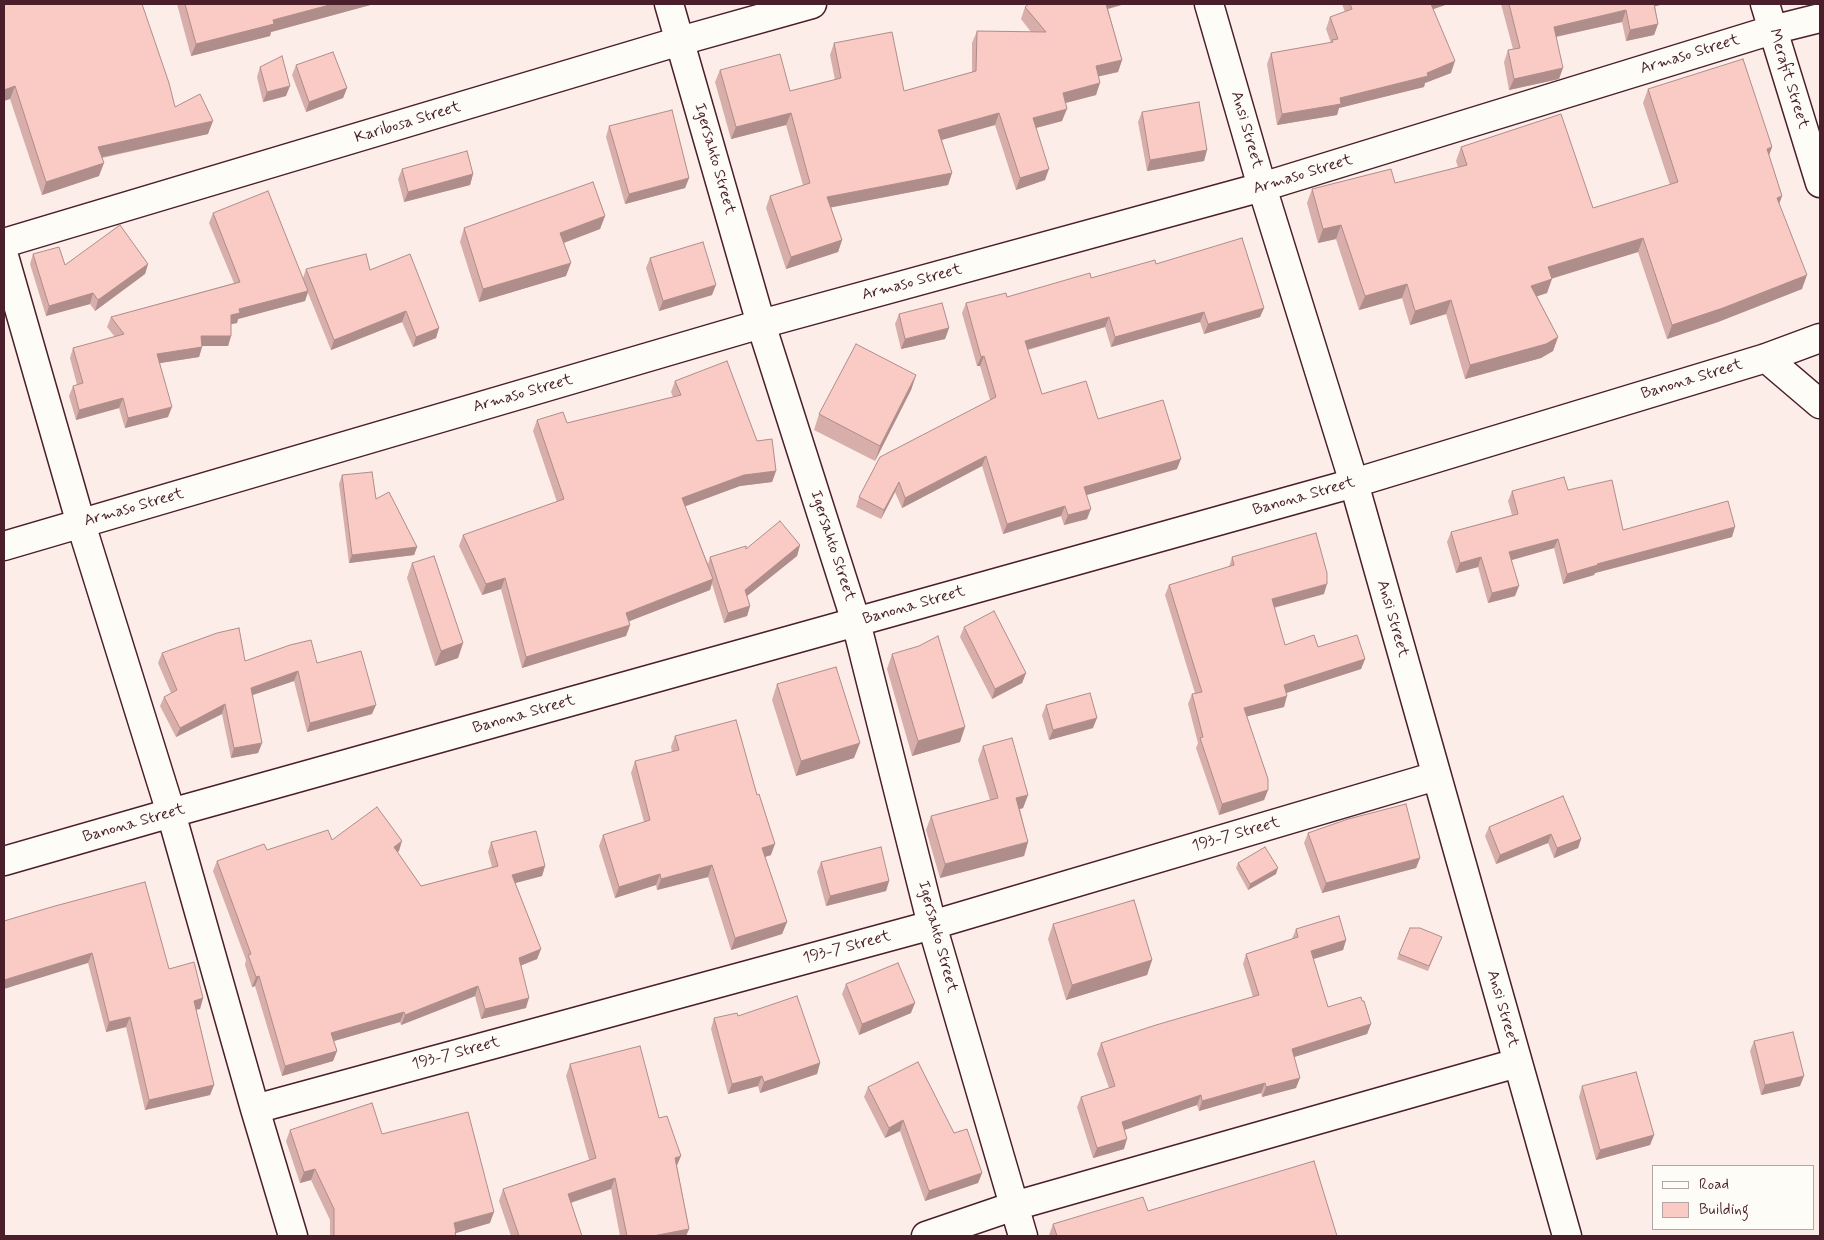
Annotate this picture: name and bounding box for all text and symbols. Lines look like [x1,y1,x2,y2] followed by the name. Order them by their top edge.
[1764,27,1812,131] street label: Merafit Street
[1638,31,1742,79] street label: Armaso Street
[1226,89,1266,171] street label: Ansi Street
[353,98,463,148] street label: Karibosa Street
[689,101,739,217] street label: Igersahto Street
[1251,151,1355,199] street label: Armaso Street
[860,260,964,306] street label: Armaso Street
[1639,355,1745,405] street label: Banona Street
[471,371,575,417] street label: Armaso Street
[1251,473,1357,521] street label: Banona Street
[82,485,186,531] street label: Armaso Street
[805,488,859,604] street label: Igersahto Street
[1372,578,1412,660] street label: Ansi Street
[861,582,967,630] street label: Banona Street
[471,691,577,739] street label: Banona Street
[81,800,187,848] street label: Banona Street
[1190,813,1282,857] street label: 193-7 Street
[913,879,961,995] street label: Igersahto Street
[801,927,893,969] street label: 193-7 Street
[1482,968,1522,1050] street label: Ansi Street
[410,1033,502,1075] street label: 193-7 Street
[1652,1165,1814,1230] legend
[1699,1175,1729,1195] text: Road
[1699,1200,1749,1220] text: Building

